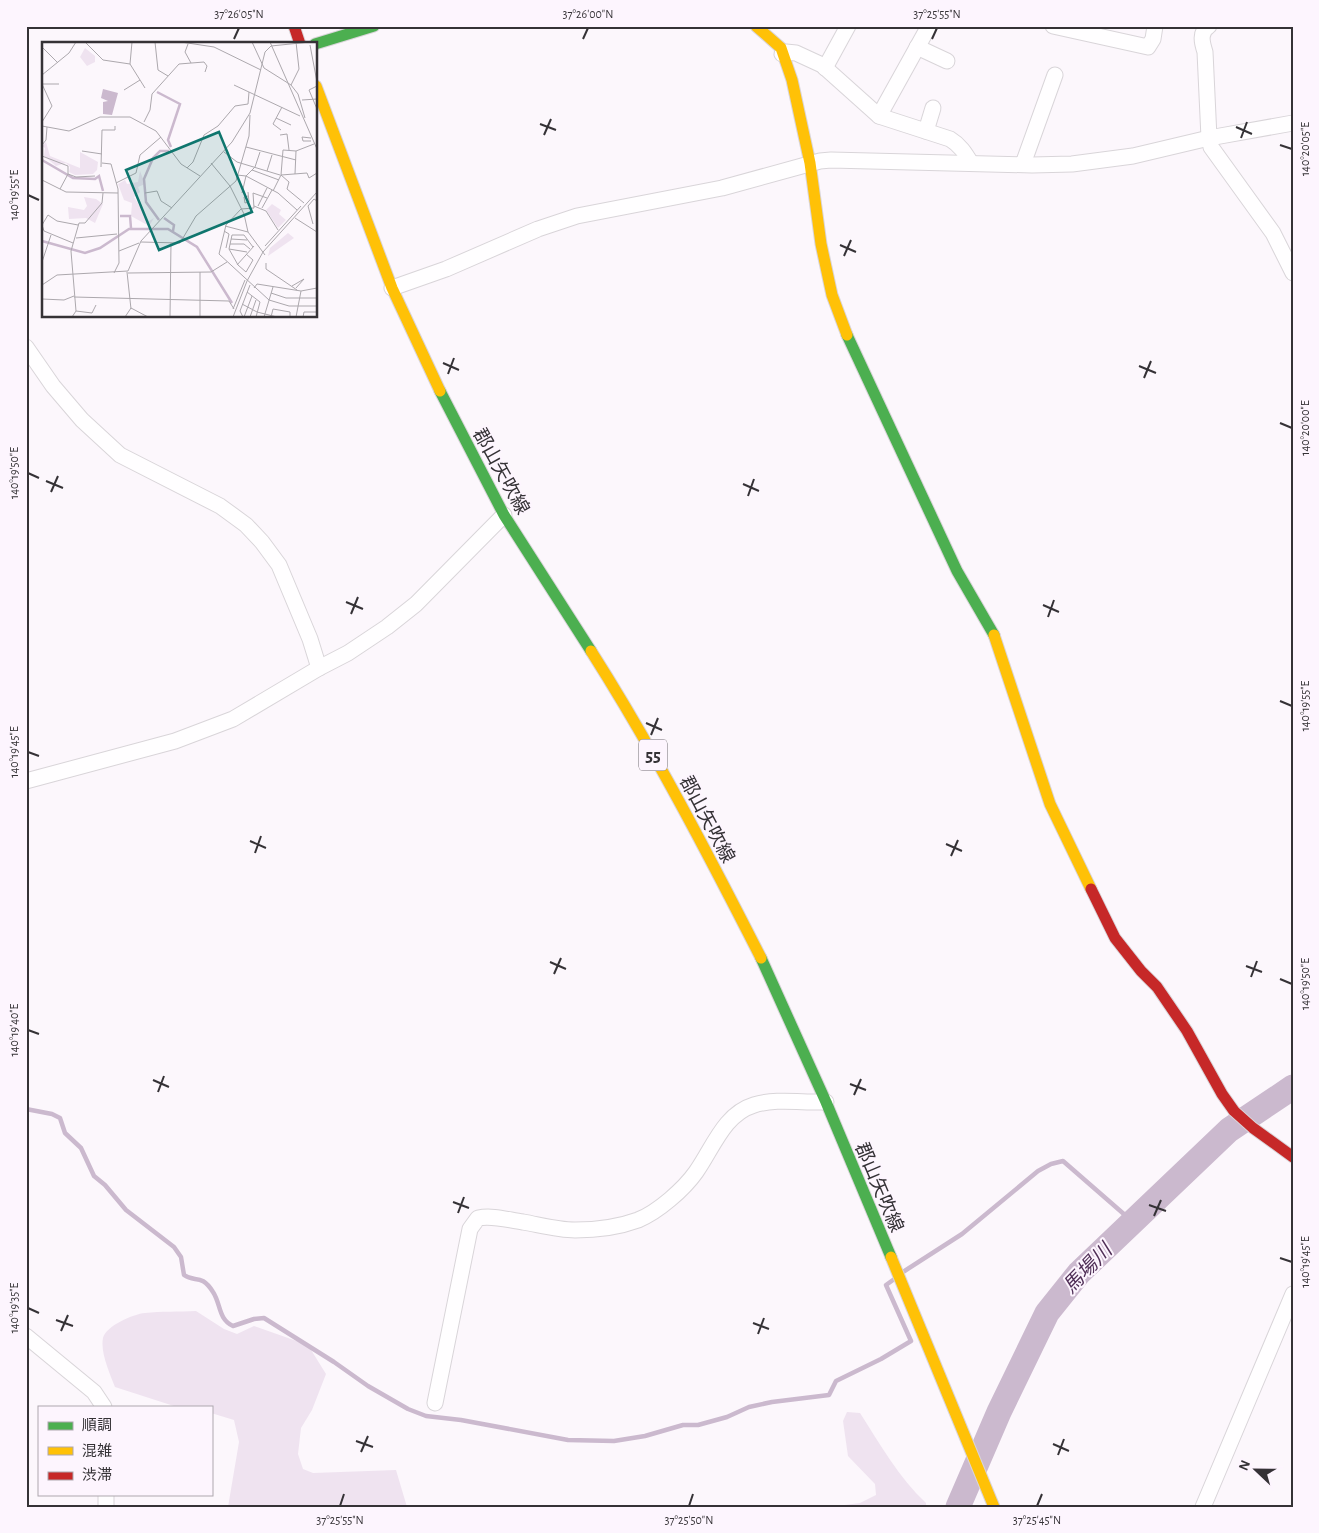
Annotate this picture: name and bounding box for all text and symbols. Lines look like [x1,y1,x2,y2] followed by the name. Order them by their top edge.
[214,8,264,20] text: 37°26'05"N
[563,8,613,20] text: 37°26'00"N
[913,8,961,20] text: 37°25'55"N
[42,42,318,318] inset map
[1299,122,1311,176] text: 140°20'05"E
[8,169,20,220] text: 140°19'55"E
[1299,400,1311,456] text: 140°20'00"E
[469,425,534,518] street label: 郡山矢吹線
[8,447,20,499] text: 140°19'50"E
[1299,680,1311,731] text: 140°19'55"E
[8,726,20,778] text: 140°19'45"E
[639,740,667,770] road number: 55
[676,772,739,866] street label: 郡山矢吹線
[1299,958,1311,1010] text: 140°19'50"E
[8,1003,20,1056] text: 140°19'40"E
[851,1139,908,1235] street label: 郡山矢吹線
[1299,1236,1311,1288] text: 140°19'45"E
[1059,1238,1117,1297] water label: 馬場川
[8,1282,20,1333] text: 140°19'35"E
[38,1406,212,1496] legend
[82,1418,112,1433] text: 順調
[82,1443,112,1459] text: 混雑
[1232,1446,1282,1496] north arrow
[1237,1458,1253,1473] text: N
[82,1467,112,1483] text: 渋滞
[316,1514,364,1526] text: 37°25'55"N
[665,1514,713,1526] text: 37°25'50"N
[1013,1514,1061,1526] text: 37°25'45"N

